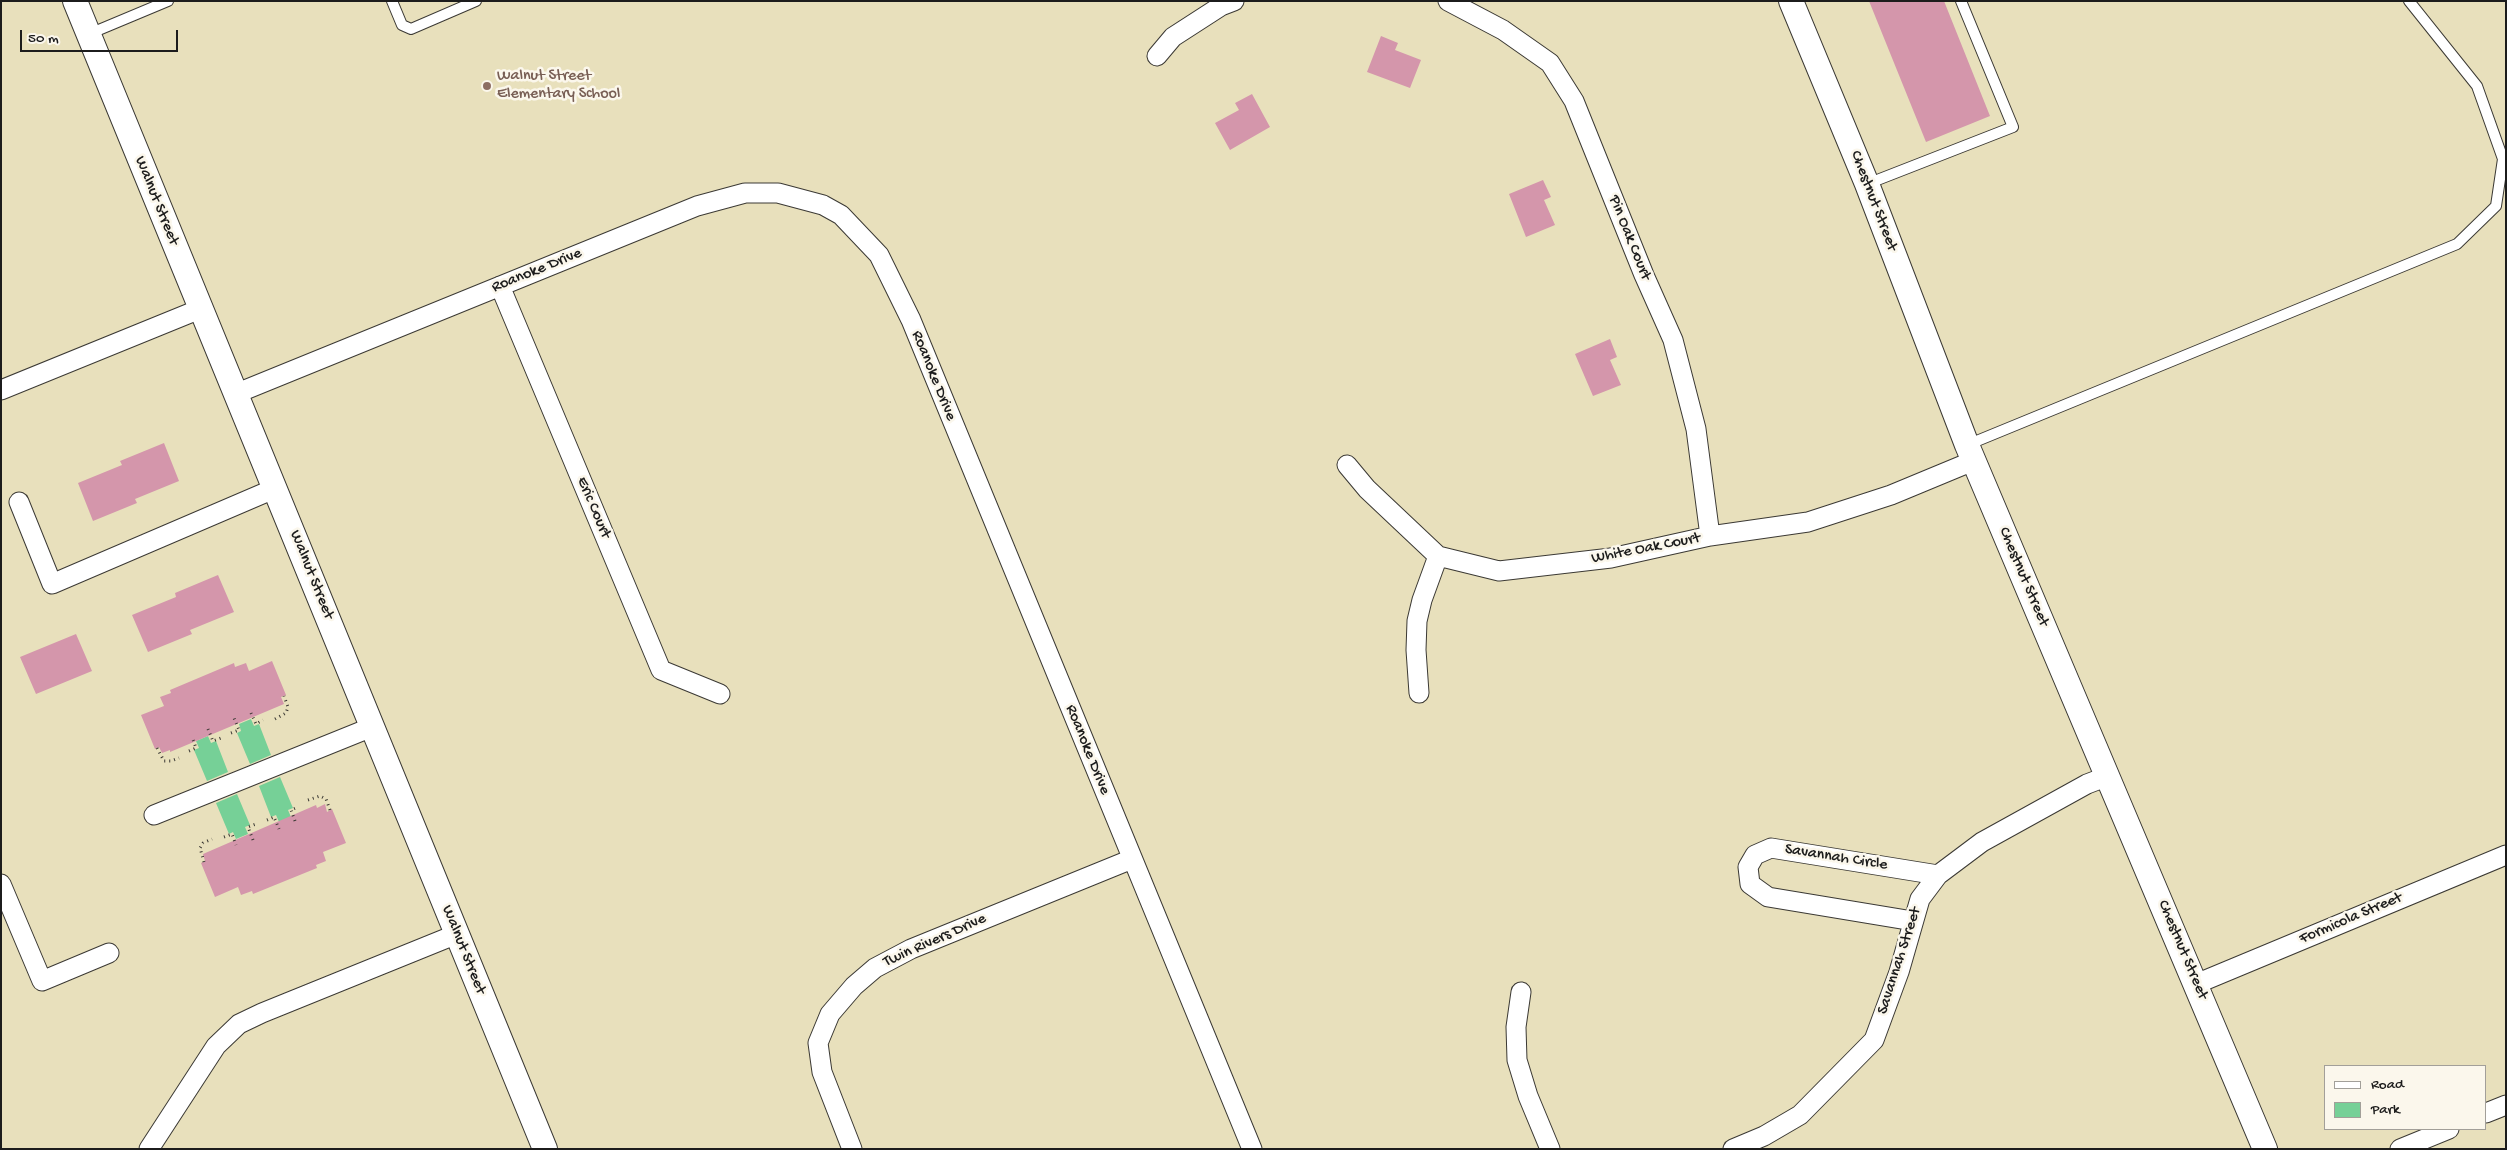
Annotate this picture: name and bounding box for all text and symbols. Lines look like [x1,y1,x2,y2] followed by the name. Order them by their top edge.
[22,20,180,52] scale bar
[28,30,59,48] text: 50 m
[497,67,620,105] place label: Walnut Street Elementary School
[481,80,493,92] marker: Walnut Street Elementary School
[1845,148,1901,254] street label: Chestnut Street
[129,154,183,248] street label: Walnut Street
[1603,193,1655,283] street label: Pin Oak Court
[489,244,585,298] street label: Roanoke Drive
[906,328,960,424] street label: Roanoke Drive
[571,474,615,542] street label: Eric Court
[1993,524,2053,630] street label: Chestnut Street
[284,528,338,622] street label: Walnut Street
[1590,529,1702,569] street label: White Oak Court
[1060,702,1114,798] street label: Roanoke Drive
[1783,840,1889,876] street label: Savannah Circle
[2297,889,2405,949] street label: Formicola Street
[2152,897,2212,1003] street label: Chestnut Street
[436,903,490,997] street label: Walnut Street
[1874,905,1926,1017] street label: Savannah Street
[880,910,990,972] street label: Twin Rivers Drive
[2324,1065,2487,1130] legend
[2371,1076,2404,1094] text: Road
[2371,1101,2400,1119] text: Park

